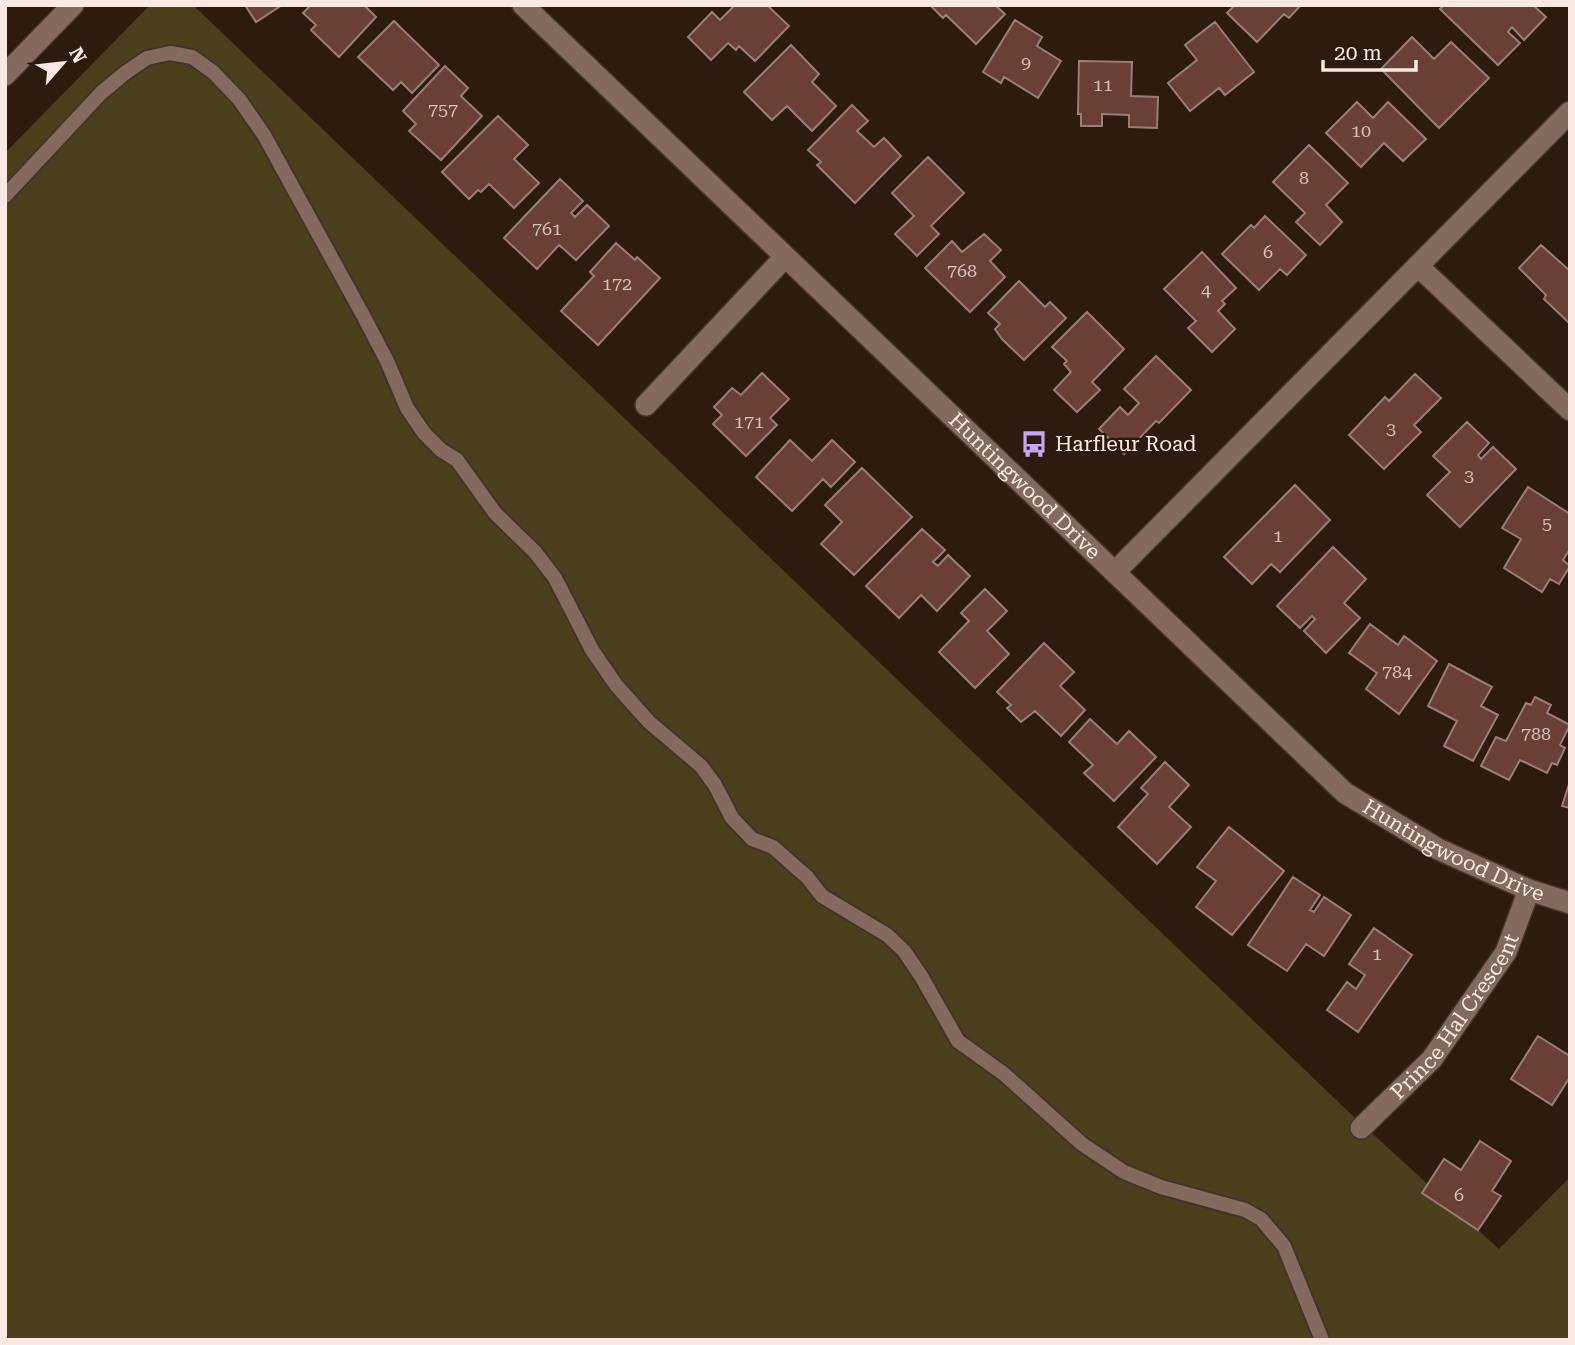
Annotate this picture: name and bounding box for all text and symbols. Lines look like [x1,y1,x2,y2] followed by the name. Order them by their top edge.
[28,28,98,98] north arrow
[1323,28,1416,72] scale bar
[1334,41,1382,65] text: 20 m
[64,43,91,67] text: N
[1021,52,1031,73] house number: 9
[1093,74,1113,95] house number: 11
[428,99,458,120] house number: 757
[1351,120,1371,141] house number: 10
[1299,167,1309,188] house number: 8
[532,218,562,239] house number: 761
[1263,241,1273,262] house number: 6
[947,260,977,281] house number: 768
[602,273,632,294] house number: 172
[1201,279,1211,300] house number: 4
[944,408,1105,564] street label: Huntingwood Drive
[734,411,764,432] house number: 171
[1386,418,1396,439] house number: 3
[1019,429,1049,459] bus stop icon: Harfleur Road
[1055,432,1197,456] place label: Harfleur Road
[1464,465,1474,486] house number: 3
[1542,513,1552,534] house number: 5
[1273,525,1283,546] house number: 1
[1382,661,1412,682] house number: 784
[1521,723,1551,744] house number: 788
[1358,795,1547,906] street label: Huntingwood Drive
[1386,930,1524,1104] street label: Prince Hal Crescent
[1372,943,1382,964] house number: 1
[1454,1184,1464,1205] house number: 6

